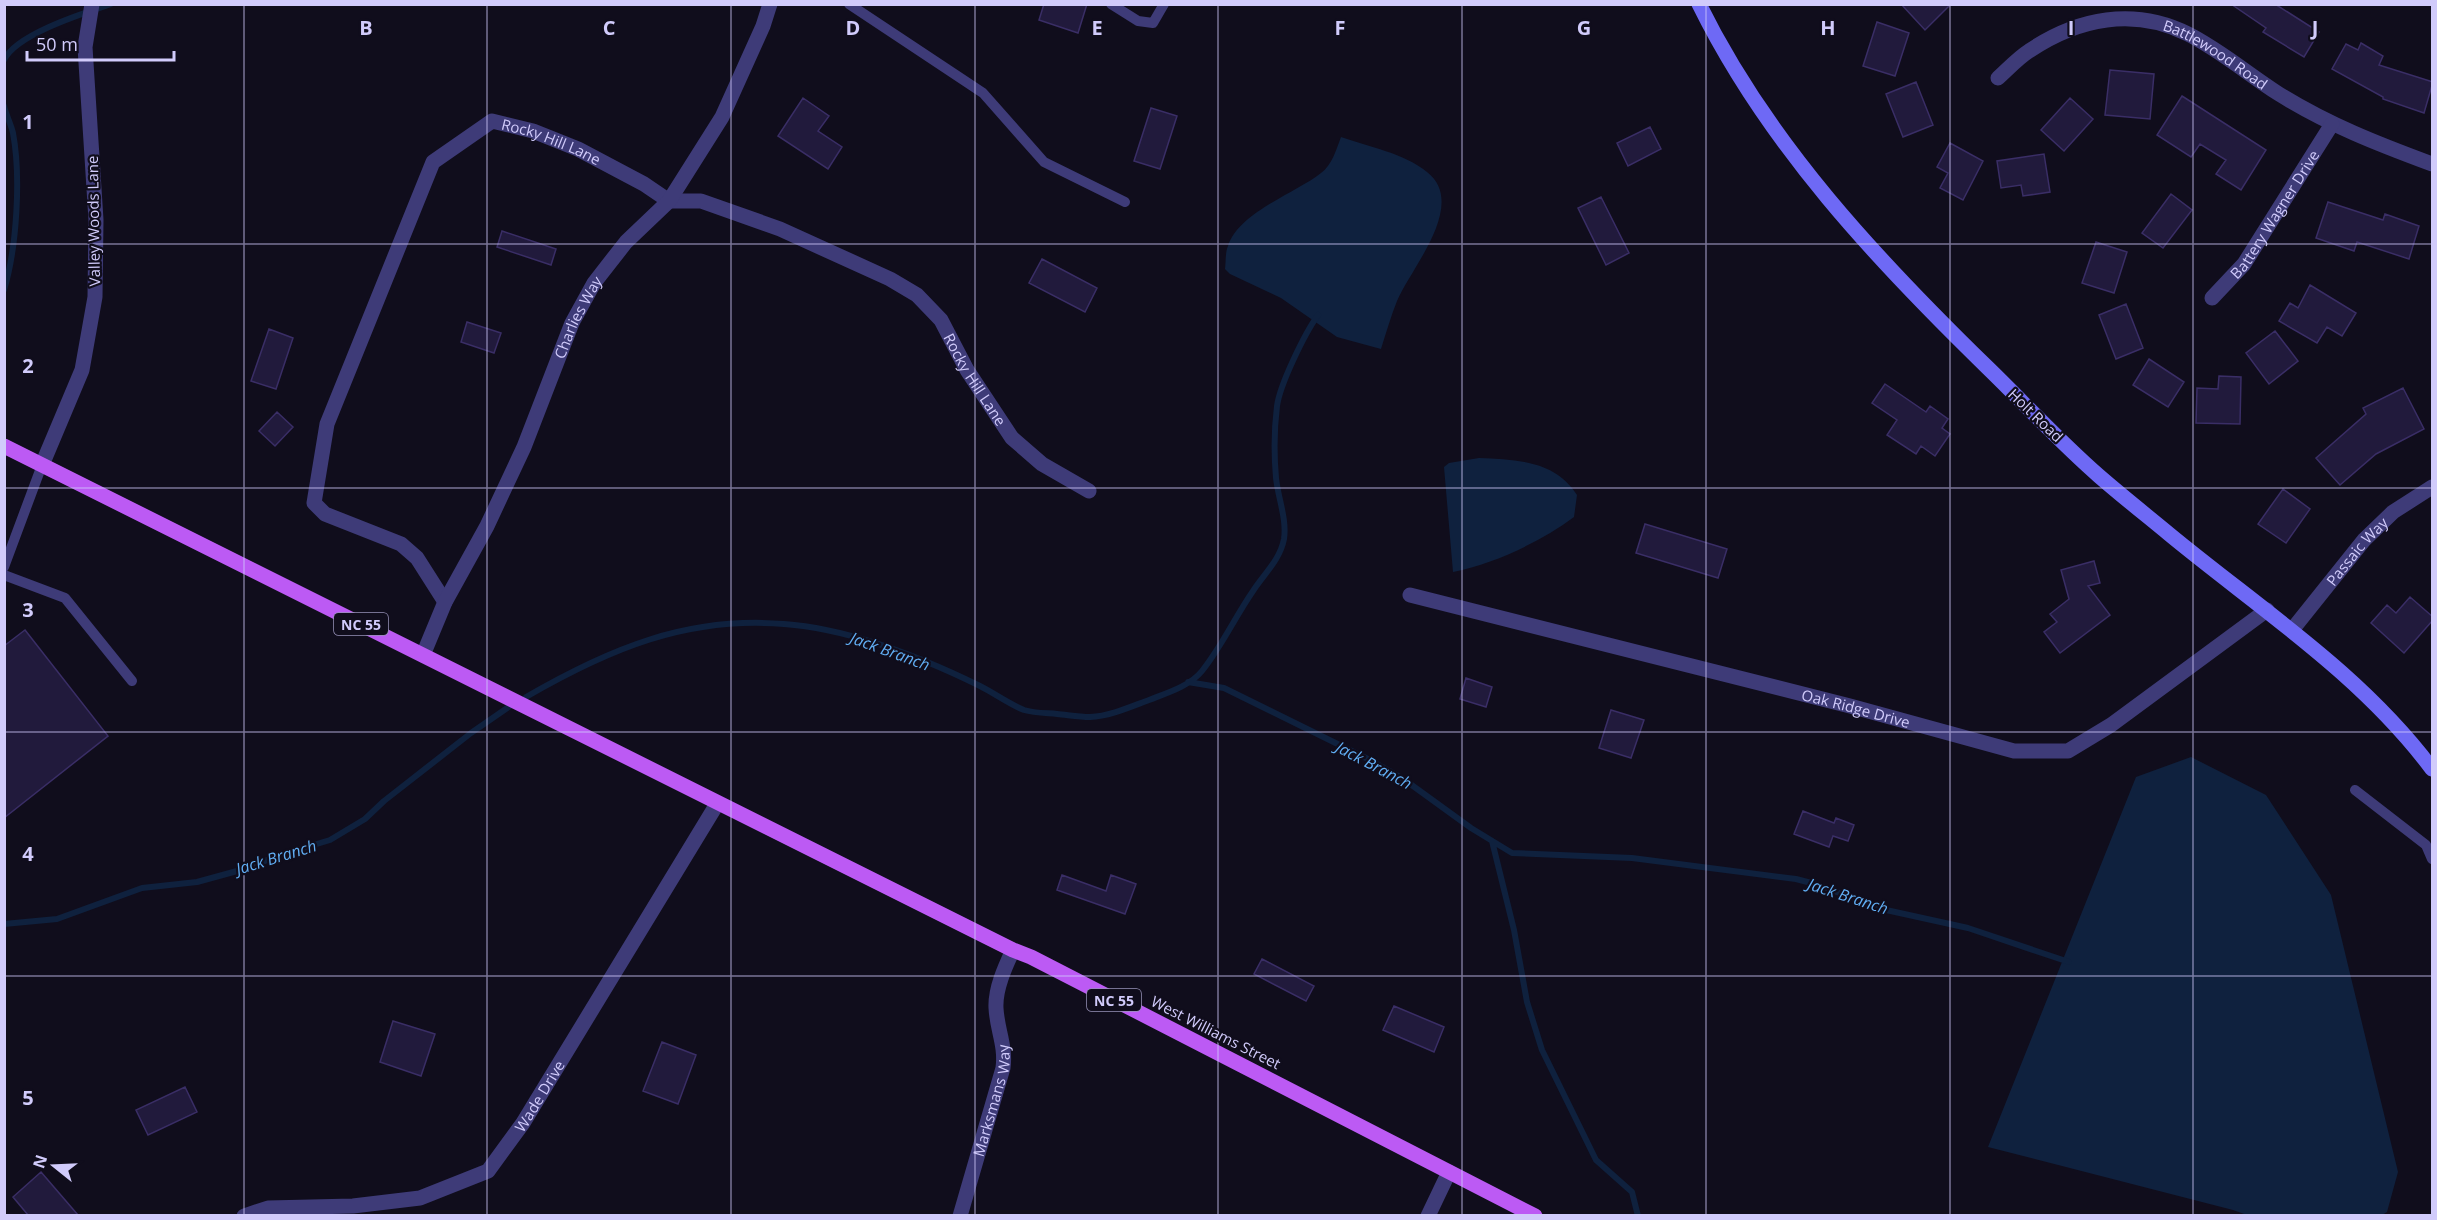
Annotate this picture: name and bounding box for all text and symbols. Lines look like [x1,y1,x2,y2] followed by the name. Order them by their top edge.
[359,14,373,41] text: B
[603,14,616,41] text: C
[846,14,860,41] text: D
[1091,14,1103,41] text: E
[1335,14,1345,41] text: F
[1577,14,1591,41] text: G
[1820,14,1836,41] text: H
[2068,14,2074,41] text: I
[2310,14,2318,41] text: J
[2161,15,2272,94] street label: Battlewood Road
[27,24,174,62] scale bar
[36,32,78,56] text: 50 m
[22,108,34,135] text: 1
[500,114,604,169] street label: Rocky Hill Lane
[2225,146,2323,283] street label: Battery Wagner Drive
[82,156,104,286] street label: Valley Woods Lane
[549,271,606,361] street label: Charlies Way
[940,330,1011,429] street label: Rocky Hill Lane
[22,352,34,379] text: 2
[2004,384,2068,446] street label: Holt Road
[2321,512,2392,590] street label: Passaic Way
[22,596,34,623] text: 3
[334,613,388,635] road number: NC 55
[844,625,933,676] water label: Jack Branch
[1800,684,1912,732] street label: Oak Ridge Drive
[1329,734,1416,794] water label: Jack Branch
[230,834,319,881] water label: Jack Branch
[22,840,34,867] text: 4
[1802,872,1891,919] water label: Jack Branch
[1087,989,1141,1011] road number: NC 55
[1148,991,1284,1073] street label: West Williams Street
[968,1043,1014,1159] street label: Marksmans Way
[510,1056,569,1136] street label: Wade Drive
[22,1084,34,1111] text: 5
[24,1136,84,1196] north arrow
[27,1152,52,1171] text: N

